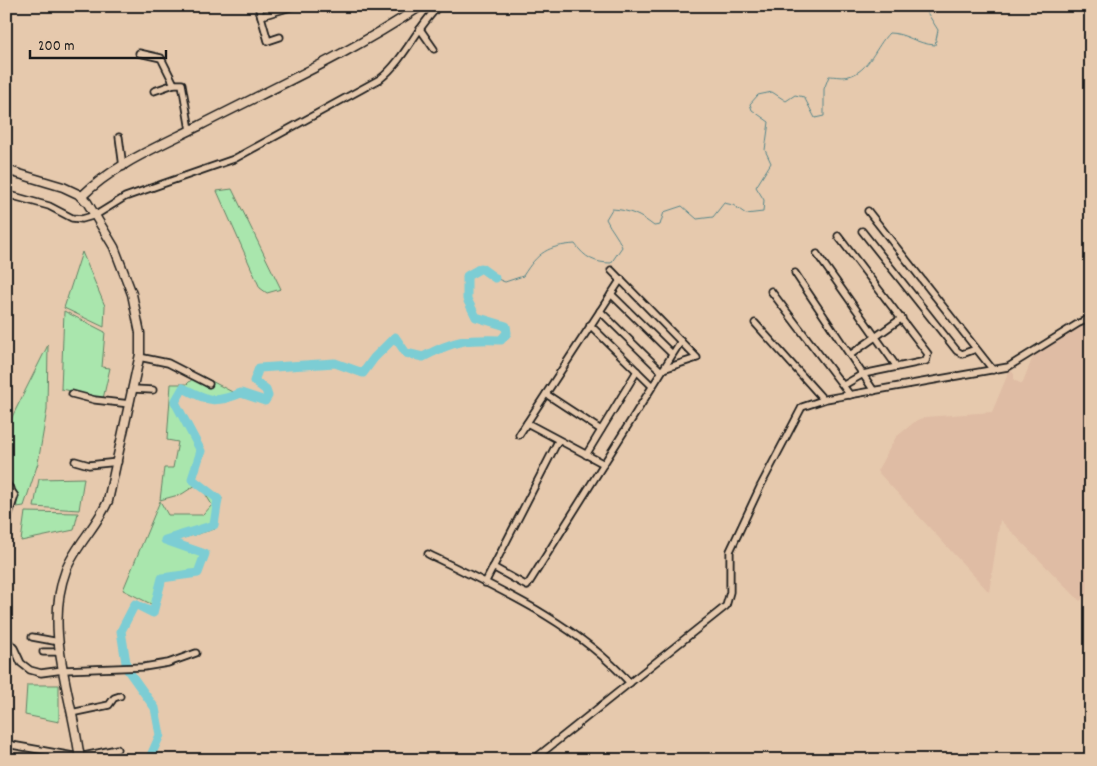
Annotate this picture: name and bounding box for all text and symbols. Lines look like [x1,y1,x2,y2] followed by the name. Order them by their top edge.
[30,28,166,60] scale bar
[38,36,75,58] text: 200 m

